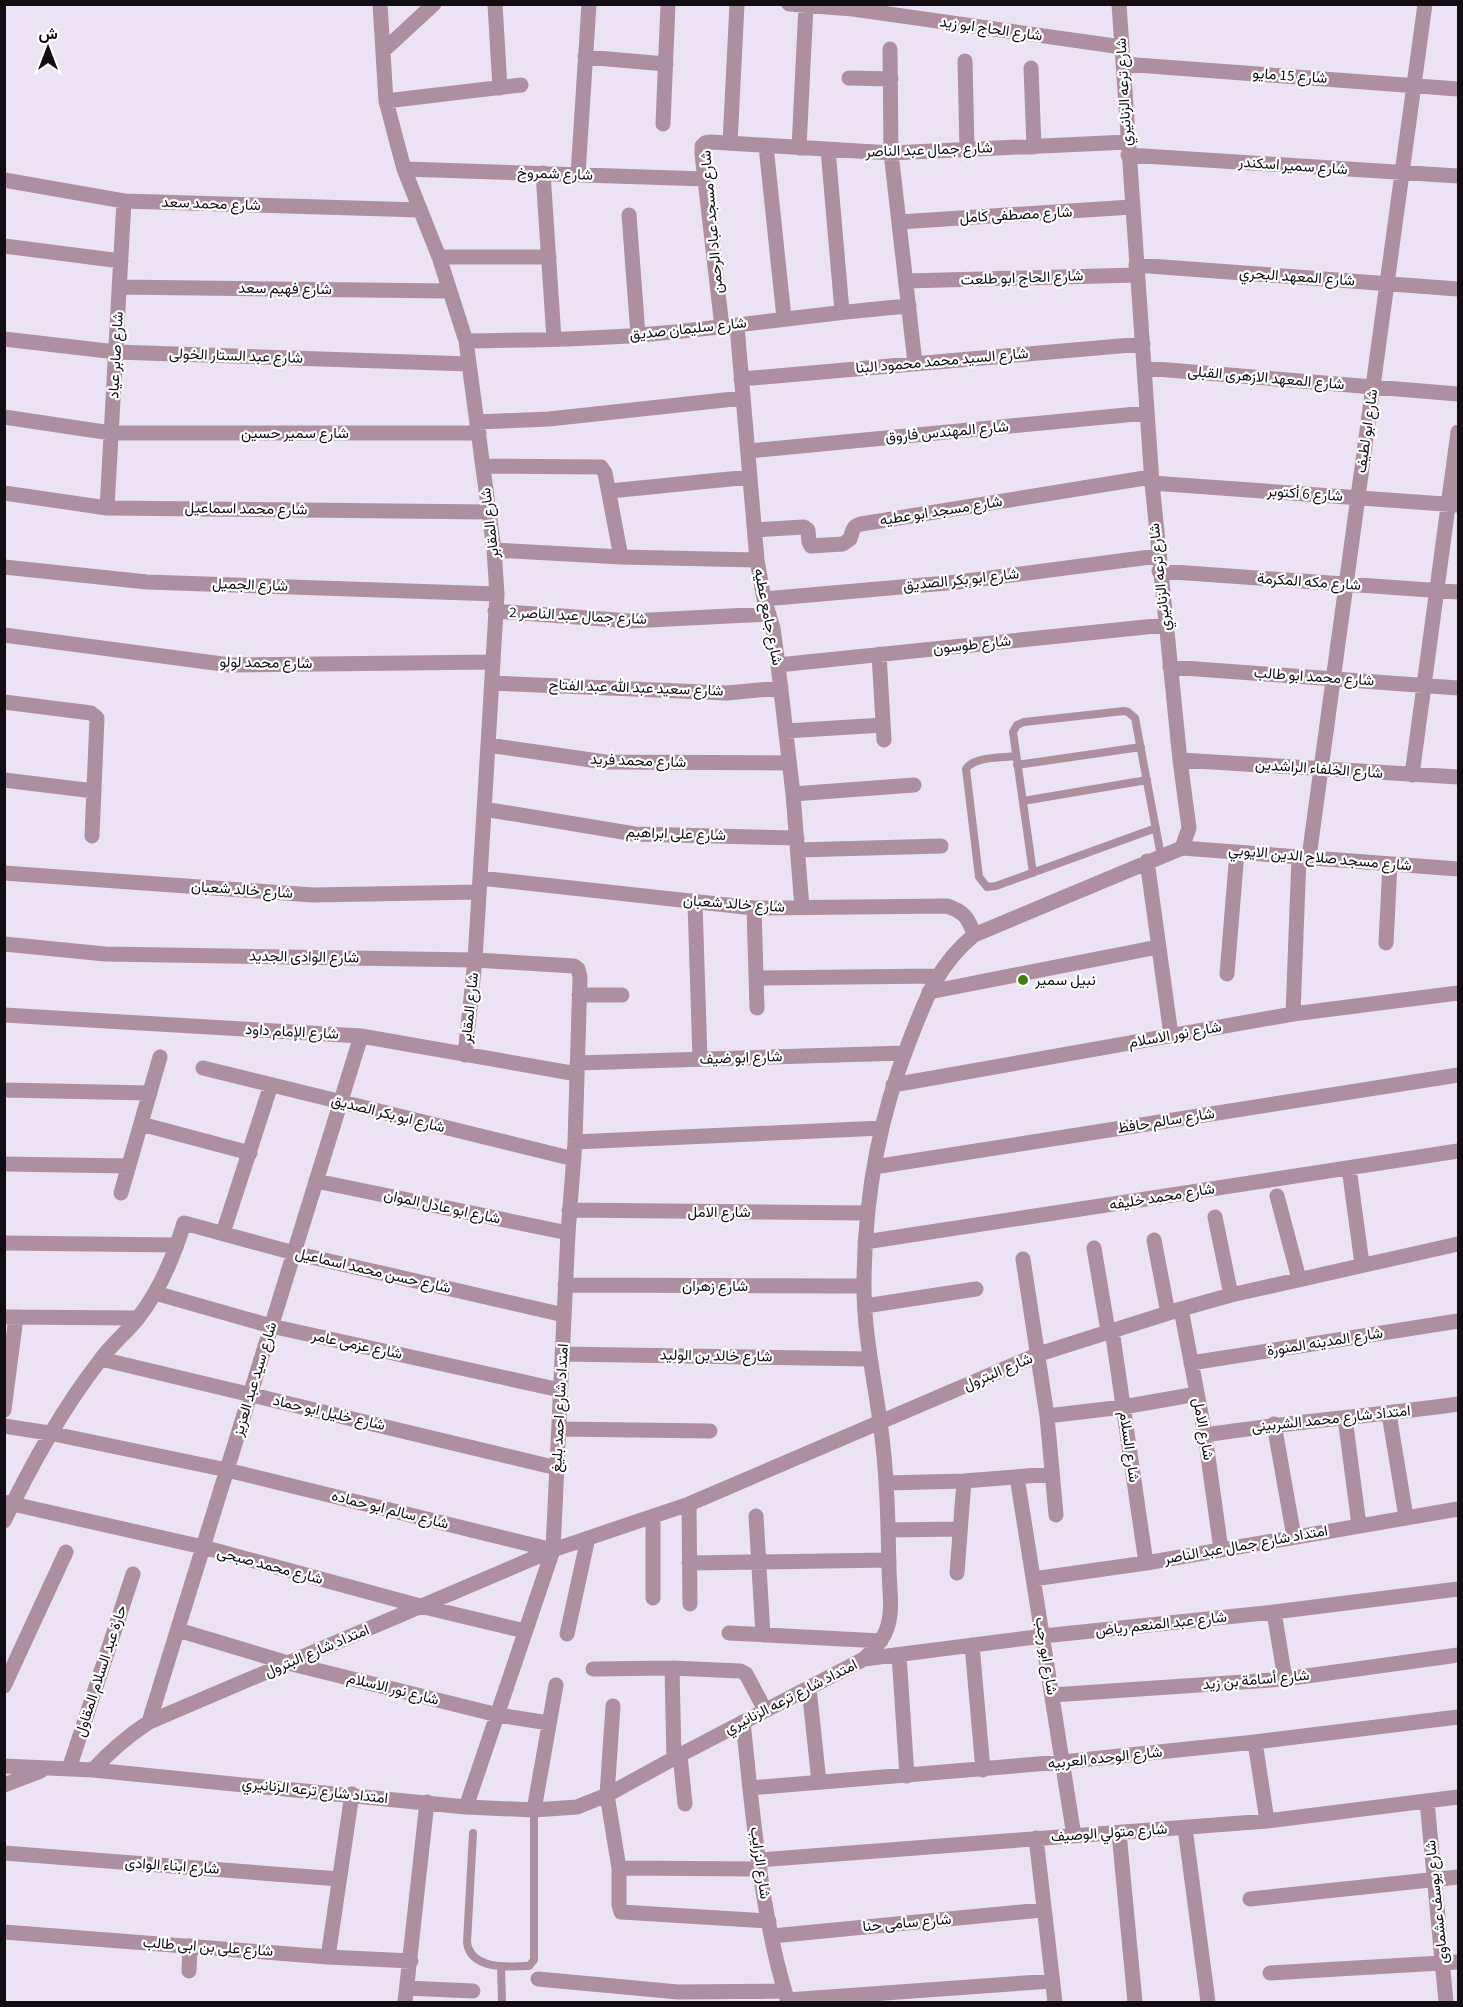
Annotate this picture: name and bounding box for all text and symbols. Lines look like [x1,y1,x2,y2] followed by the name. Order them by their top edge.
[938,11,1044,47] street label: شارع الحاج ابو زيد
[18,18,78,78] north arrow
[38,23,58,45] text: ش
[1111,37,1139,147] street label: شارع ترعه الزنانيري
[1252,63,1328,89] street label: شارع 15 مايو
[864,137,993,163] street label: شارع جمال عبد الناصر
[695,149,729,295] street label: شارع مسجد عباد الرحمن
[1237,152,1349,180] street label: شارع سمير اسكندر
[517,162,593,186] street label: شارع شمروخ
[161,192,261,216] street label: شارع محمد سعد
[959,202,1073,228] street label: شارع مصطفى كامل
[1238,262,1356,294] street label: شارع المعهد البحري
[960,265,1084,291] street label: شارع الحاج ابو طلعت
[238,278,332,300] street label: شارع فهيم سعد
[103,311,129,399] street label: شارع صابر عياد
[628,312,748,346] street label: شارع سليمان صديق
[169,343,304,369] street label: شارع عبد الستار الخولى
[855,343,1030,379] street label: شارع السيد محمد محمود البنا
[1187,361,1345,395] street label: شارع المعهد الازهرى القبلى
[1351,388,1383,474] street label: شارع ابو لطيف
[885,416,1010,448] street label: شارع المهندس فاروق
[241,423,349,444] street label: شارع سمير حسين
[1265,481,1344,507] street label: شارع 6 أكتوبر
[475,486,505,561] street label: شارع المقابر
[878,491,1004,531] street label: شارع مسجد ابو عطيه
[185,497,308,521] street label: شارع محمد اسماعيل
[1144,522,1178,632] street label: شارع ترعه الزنانيري
[902,563,1020,597] street label: شارع ابو بكر الصديق
[748,567,788,667] street label: شارع جامع عطيه
[1256,568,1362,596] street label: شارع مكه المكرمة
[212,573,288,597] street label: شارع الجميل
[509,602,648,630] street label: شارع جمال عبد الناصر 2
[932,630,1012,660] street label: شارع طوسون
[219,652,313,674] street label: شارع محمد لولو
[1253,662,1375,692] street label: شارع محمد ابو طالب
[548,674,724,702] street label: شارع سعيد عبد الله عبد الفتاح
[590,749,687,773] street label: شارع محمد فريد
[1254,754,1384,784] street label: شارع الخلفاء الراشدين
[626,822,727,846] street label: شارع على ابراهيم
[1227,840,1413,878] street label: شارع مسجد صلاح الدين الايوبي
[190,876,294,904] street label: شارع خالد شعبان
[682,890,786,918] street label: شارع خالد شعبان
[249,946,360,968] street label: شارع الوادى الجديد
[1034,970,1096,991] place label: نبيل سمير
[456,971,484,1045] street label: شارع المقابر
[1016,973,1030,987] marker: نبيل سمير
[1127,1016,1223,1054] street label: شارع نور الاسلام
[245,1019,339,1045] street label: شارع الإمام داود
[699,1046,783,1070] street label: شارع ابو ضيف
[329,1090,447,1138] street label: شارع ابو بكر الصديق
[1116,1103,1216,1139] street label: شارع سالم حافظ
[1108,1178,1216,1216] street label: شارع محمد خليفه
[382,1184,503,1230] street label: شارع ابو عادل الموان
[687,1202,751,1223] street label: شارع الامل
[293,1243,453,1299] street label: شارع حسن محمد اسماعيل
[682,1276,748,1297] street label: شارع زهران
[227,1319,282,1440] street label: شارع سيد عبد العزيز
[1266,1322,1385,1362] street label: شارع المدينه المنورة
[309,1325,404,1365] street label: شارع عزمى عامر
[546,1343,574,1473] street label: امتداد شارع احمد بليغ
[659,1345,773,1367] street label: شارع خالد بن الوليد
[960,1348,1036,1396] street label: شارع البترول
[271,1390,387,1436] street label: شارع خليل ابو حماد
[1187,1396,1219,1462] street label: شارع الامل
[1250,1400,1412,1438] street label: امتداد شارع محمد الشربينى
[1114,1410,1144,1484] street label: شارع السلام
[329,1485,451,1535] street label: شارع سالم ابو حماده
[1161,1520,1330,1570] street label: امتداد شارع جمال عبد الناصر
[215,1542,325,1590] street label: شارع محمد صبحى
[70,1602,132,1740] street label: حارة عبد السلام المقاول
[1094,1607,1228,1641] street label: شارع عبد المنعم رياض
[1029,1615,1063,1697] street label: شارع ابو رجب
[261,1619,373,1683] street label: امتداد شارع البترول
[721,1654,862,1741] street label: امتداد شارع ترعه الزنانيري
[1202,1665,1310,1695] street label: شارع أسامة بن زيد
[345,1667,441,1711] street label: شارع نور الاسلام
[1047,1742,1164,1774] street label: شارع الوحده العربيه
[241,1773,389,1811] street label: امتداد شارع ترعه الزنانيري
[1050,1818,1168,1850] street label: شارع متولي الوصيف
[745,1826,775,1901] street label: شارع الزرايب
[1420,1839,1454,1965] street label: شارع يوسف عشماوى
[124,1852,220,1880] street label: شارع ابناء الوادى
[862,1909,952,1937] street label: شارع سامى حنا
[142,1932,274,1962] street label: شارع على بن ابى طالب

